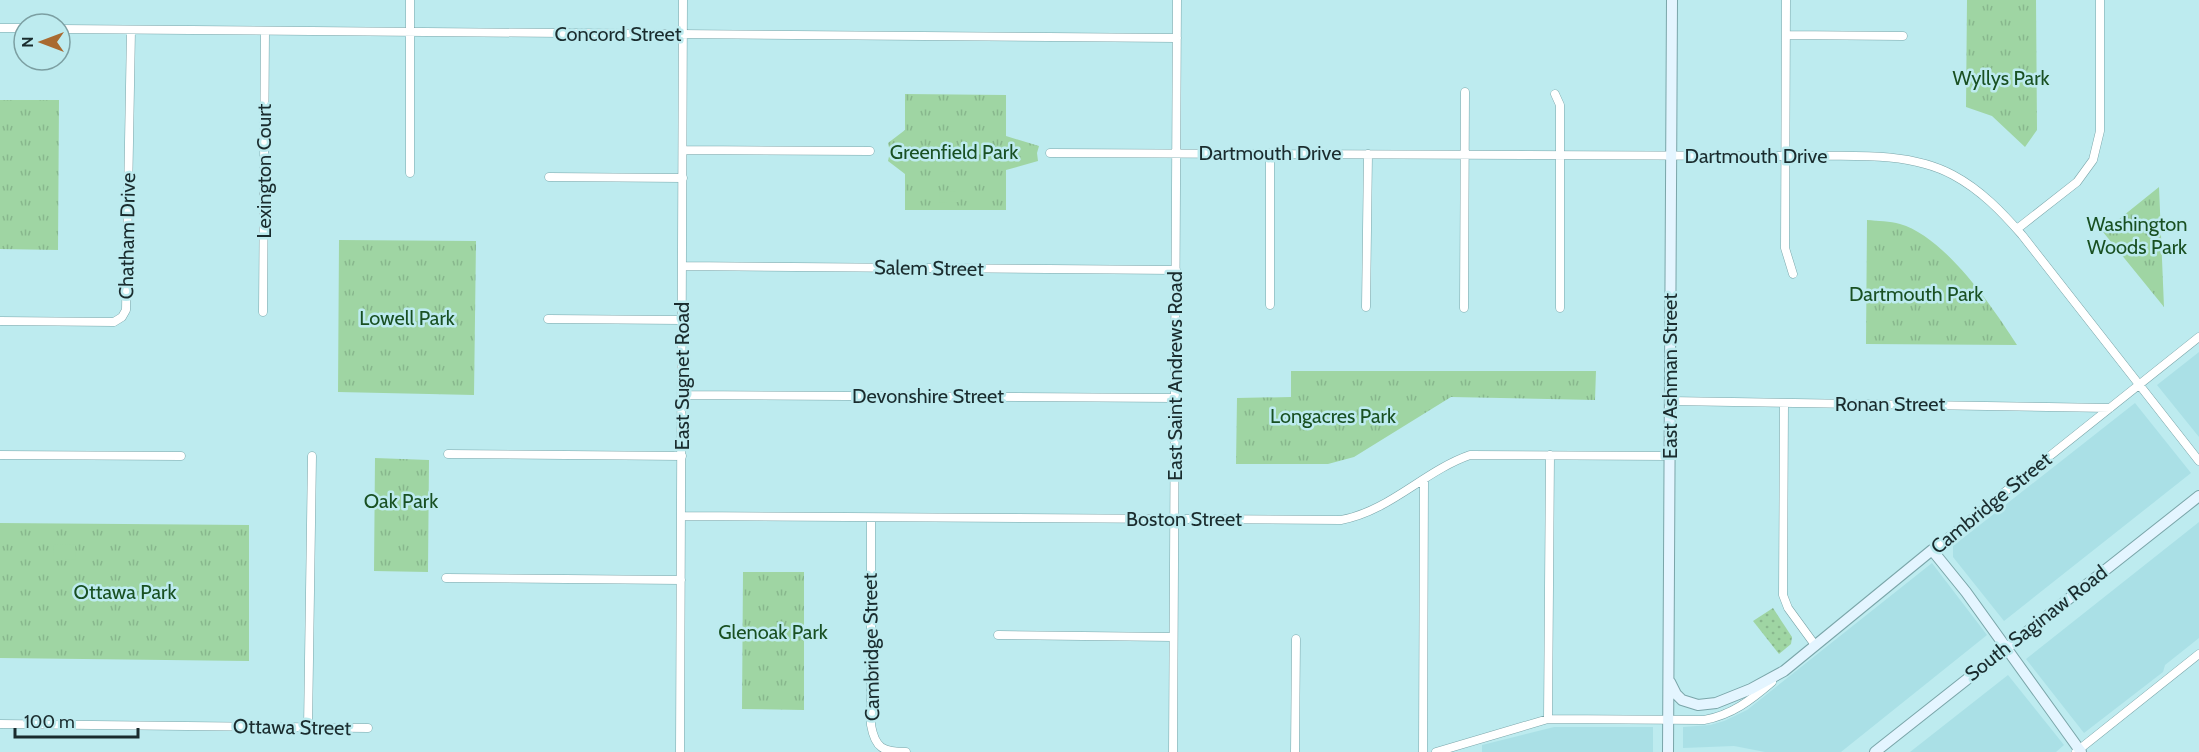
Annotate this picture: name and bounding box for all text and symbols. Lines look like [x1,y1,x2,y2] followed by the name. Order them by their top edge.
[12,12,72,72] north arrow
[554,22,682,46] street label: Concord Street
[18,36,37,48] text: N
[1953,66,2050,90] park label: Wyllys Park
[252,103,276,238] street label: Lexington Court
[890,140,1018,164] park label: Greenfield Park
[1199,141,1342,165] street label: Dartmouth Drive
[1685,144,1828,168] street label: Dartmouth Drive
[114,172,140,300] street label: Chatham Drive
[2086,212,2188,259] park label: Washington Woods Park
[874,255,984,281] street label: Salem Street
[1163,271,1187,481] street label: East Saint Andrews Road
[1849,282,1983,306] park label: Dartmouth Park
[1658,293,1682,459] street label: East Ashman Street
[670,302,694,450] street label: East Sugnet Road
[359,306,455,330] park label: Lowell Park
[852,384,1004,408] street label: Devonshire Street
[1835,392,1946,416] street label: Ronan Street
[1270,404,1396,428] park label: Longacres Park
[1926,447,2056,559] street label: Cambridge Street
[364,489,438,513] park label: Oak Park
[1126,507,1242,531] street label: Boston Street
[1960,560,2112,686] street label: South Saginaw Road
[858,572,884,721] street label: Cambridge Street
[74,580,176,604] park label: Ottawa Park
[718,620,828,644] park label: Glenoak Park
[15,701,138,739] scale bar
[24,711,75,733] text: 100 m
[233,714,352,740] street label: Ottawa Street

